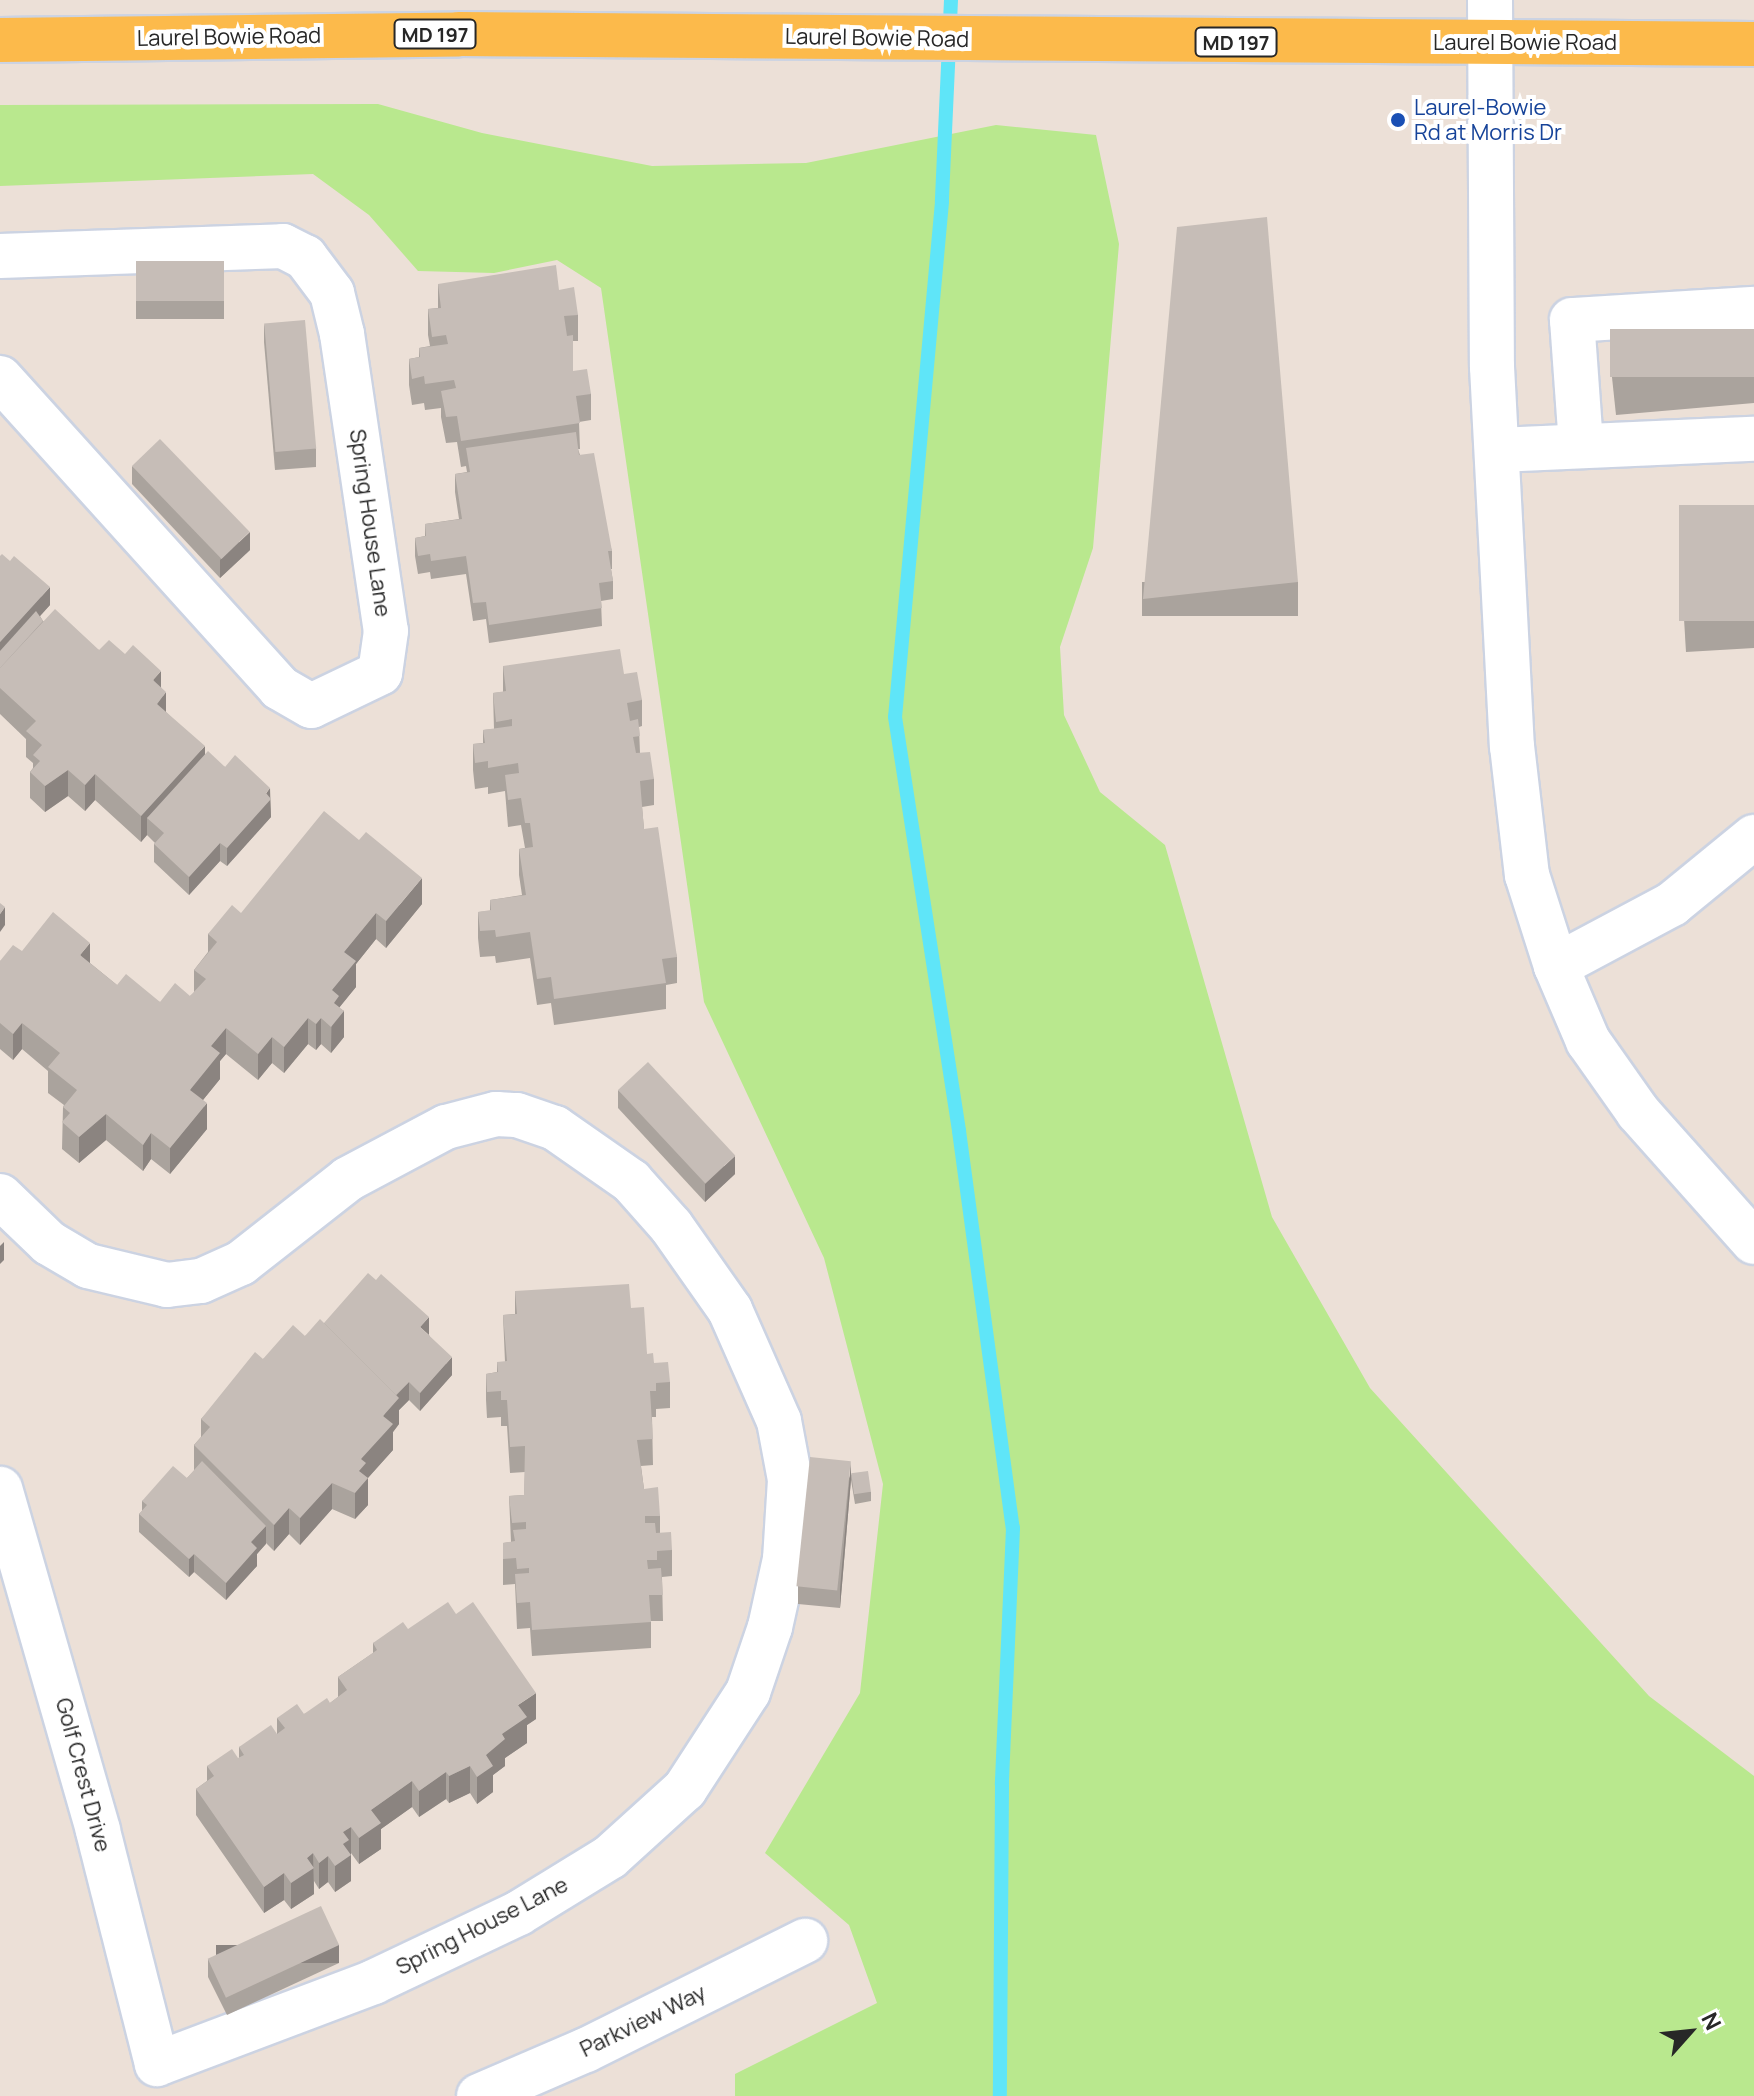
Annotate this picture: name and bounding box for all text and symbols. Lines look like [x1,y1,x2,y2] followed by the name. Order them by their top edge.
[393,18,477,50] road number: MD 197
[137,22,321,52] street label: Laurel Bowie Road
[785,23,969,53] street label: Laurel Bowie Road
[1194,26,1278,58] road number: MD 197
[1433,30,1617,56] street label: Laurel Bowie Road
[1414,94,1562,146] place label: Laurel-Bowie Rd at Morris Dr
[1389,111,1407,129] marker: Laurel-Bowie Rd at Morris Dr
[344,427,396,619] street label: Spring House Lane
[50,1695,116,1855] street label: Golf Crest Drive
[392,1871,572,1981] street label: Spring House Lane
[576,1979,710,2063] street label: Parkview Way
[1650,1992,1730,2072] north arrow
[1694,2007,1728,2035] text: N

